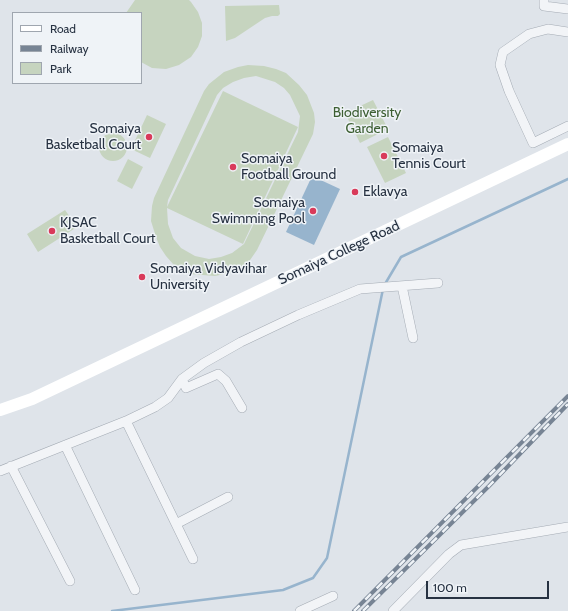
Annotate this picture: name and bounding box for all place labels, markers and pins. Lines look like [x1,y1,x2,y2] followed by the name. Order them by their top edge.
[45,121,141,154] place label: Somaiya Basketball Court
[144,132,154,142] marker: Somaiya Basketball Court
[392,140,466,172] place label: Somaiya Tennis Court
[241,151,336,184] place label: Somaiya Football Ground
[379,151,389,161] marker: Somaiya Tennis Court
[228,162,238,172] marker: Somaiya Football Ground
[363,184,407,200] place label: Eklavya
[350,187,360,197] marker: Eklavya
[212,195,305,228] place label: Somaiya Swimming Pool
[308,206,318,216] marker: Somaiya Swimming Pool
[60,215,156,248] place label: KJSAC Basketball Court
[47,226,57,236] marker: KJSAC Basketball Court
[150,261,267,294] place label: Somaiya Vidyavihar University
[137,272,147,282] marker: Somaiya Vidyavihar University

